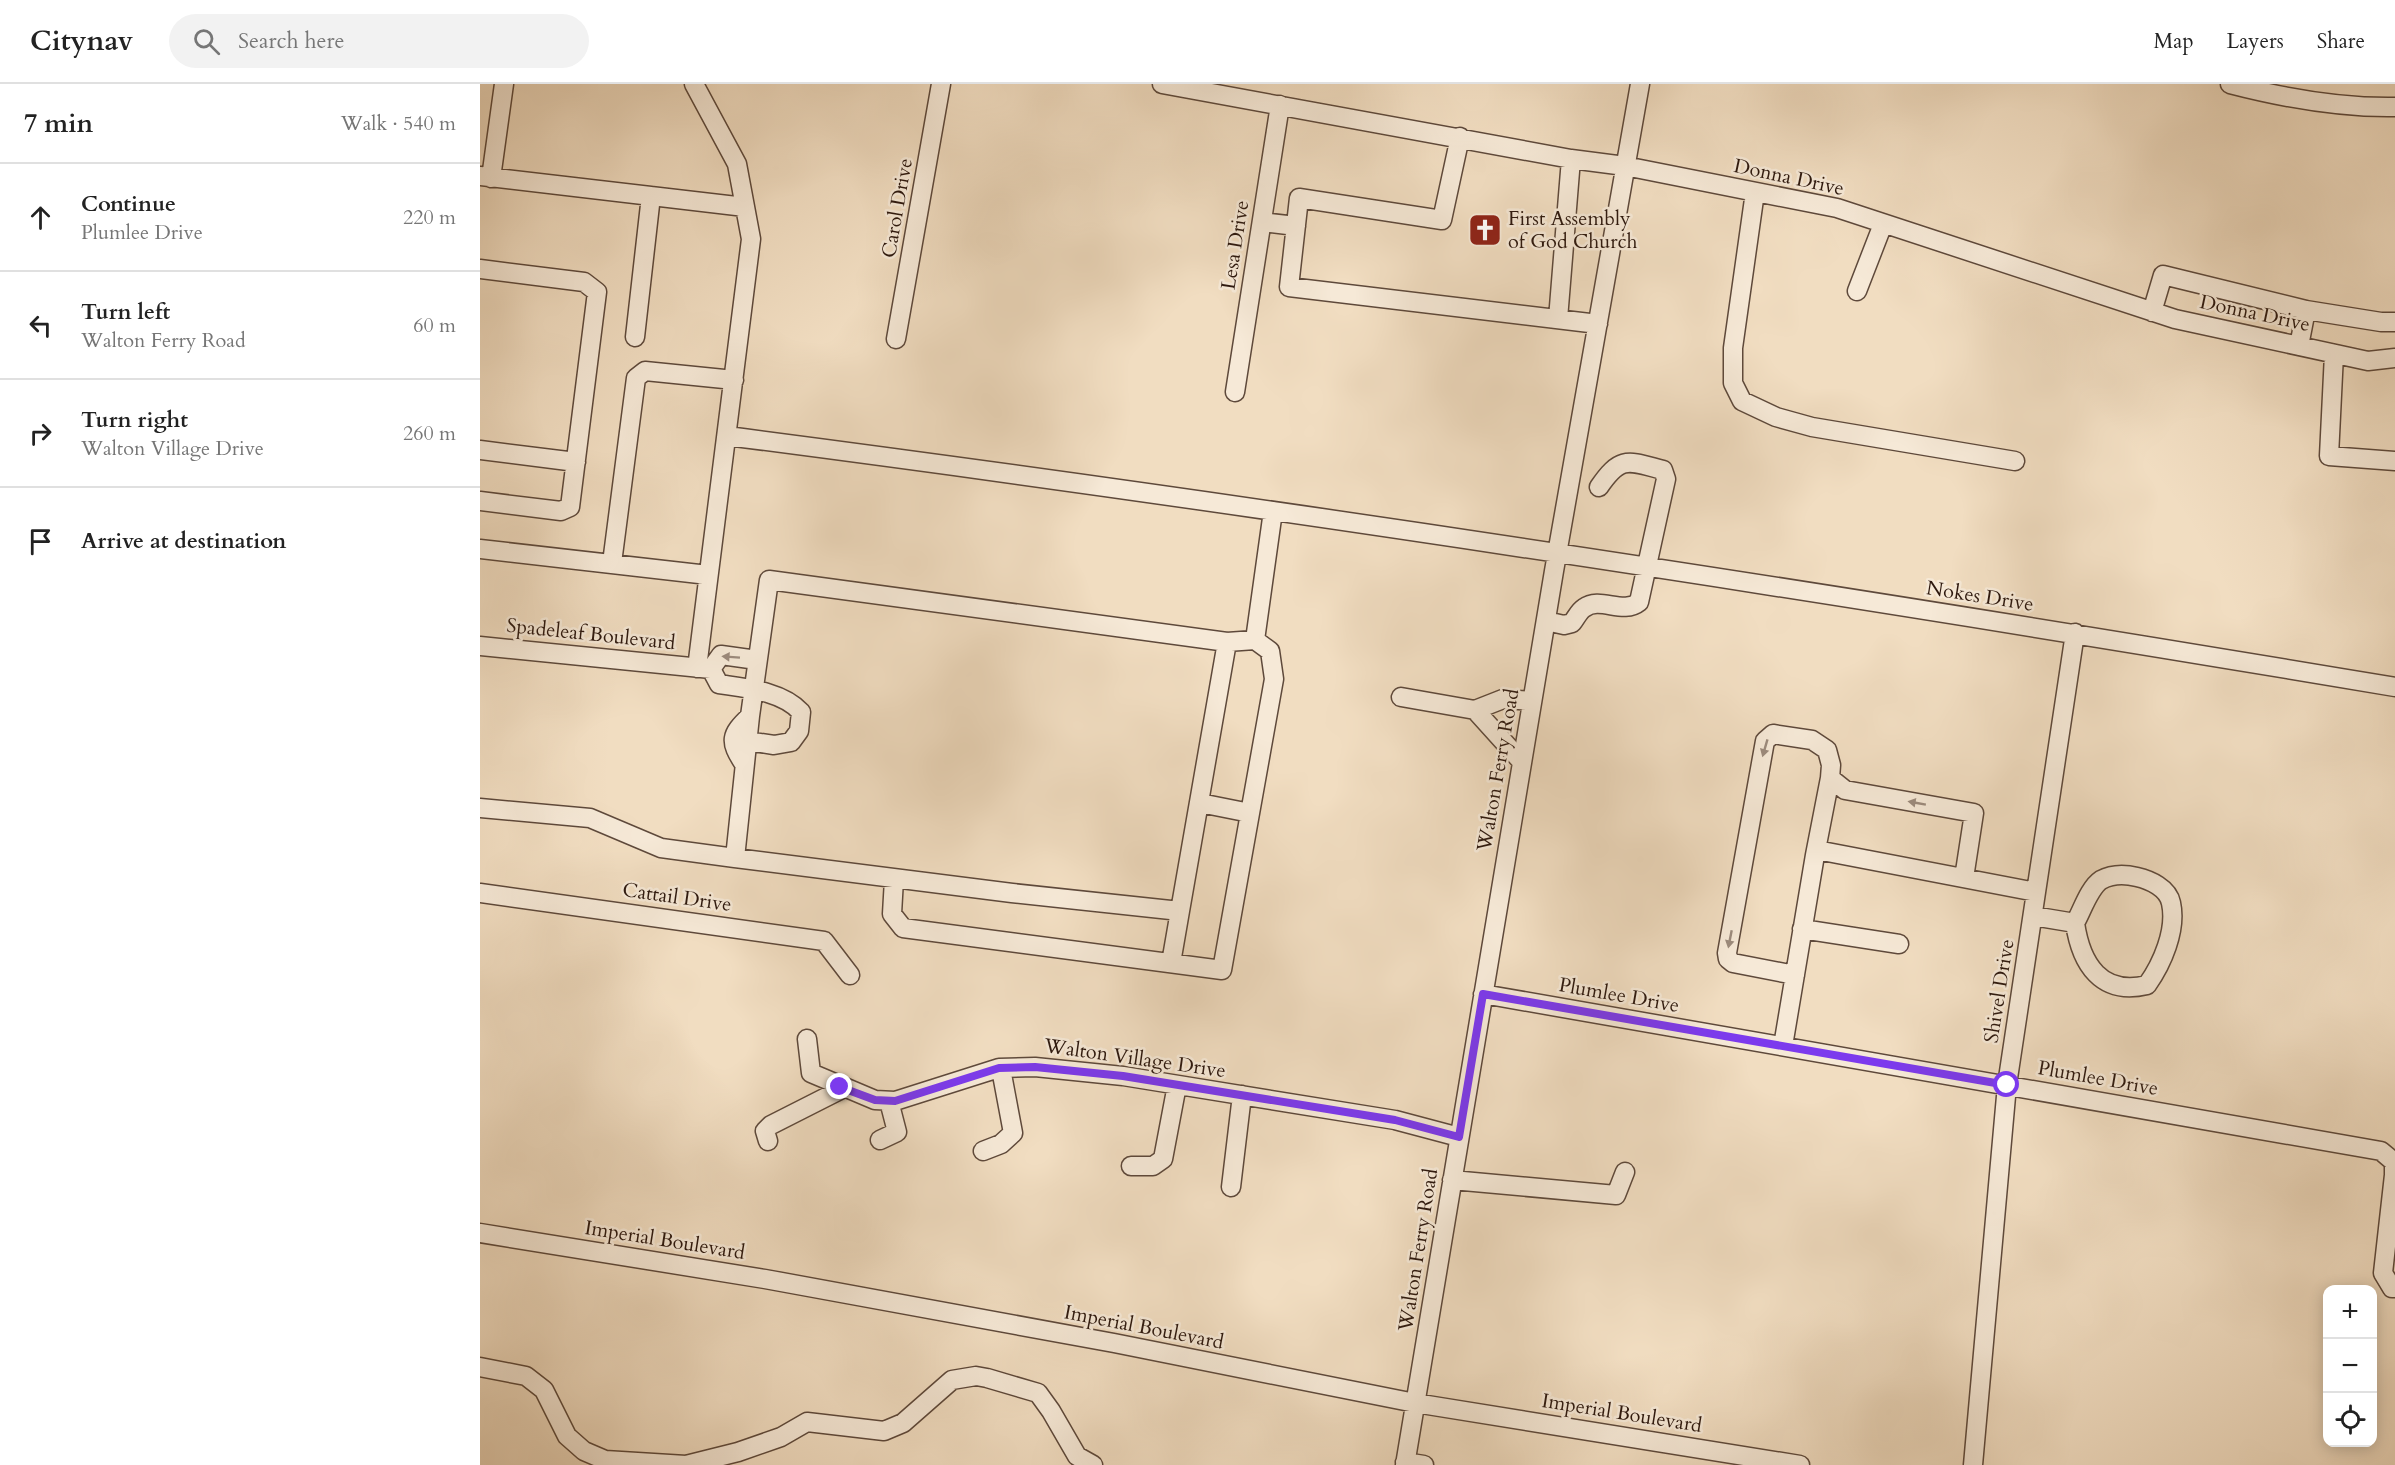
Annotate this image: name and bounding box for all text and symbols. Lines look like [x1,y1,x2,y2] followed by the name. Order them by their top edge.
[169,14,589,68] search box
[30,22,133,60] text: Citynav
[190,25,223,58] icon: search
[238,26,345,56] text: Search here
[2154,27,2194,56] text: Map
[2227,27,2284,56] text: Layers
[2317,27,2365,56] text: Share
[24,106,93,141] text: 7 min
[341,110,456,137] text: Walk · 540 m
[1731,152,1847,202] street label: Donna Drive
[875,156,919,260] street label: Carol Drive
[81,189,176,219] text: Continue
[1215,198,1255,292] street label: Lesa Drive
[24,201,57,234] icon: ahead
[403,204,456,231] text: 220 m
[1508,205,1638,255] place label: First Assembly of God Church
[1467,212,1503,248] church icon: First Assembly of God Church
[81,219,203,246] text: Plumlee Drive
[2197,288,2313,338] street label: Donna Drive
[81,297,170,327] text: Turn left
[24,309,57,342] icon: left
[413,312,456,339] text: 60 m
[81,327,246,354] text: Walton Ferry Road
[81,405,188,435] text: Turn right
[24,417,57,450] icon: right
[403,420,456,447] text: 260 m
[81,435,264,462] text: Walton Village Drive
[24,525,57,558] icon: arrive
[81,526,286,556] text: Arrive at destination
[1925,574,2035,618] street label: Nokes Drive
[505,612,677,656] street label: Spadeleaf Boulevard
[721,652,740,662] one-way arrow
[1470,686,1526,854] street label: Walton Ferry Road
[1760,739,1769,757] one-way arrow
[1907,798,1926,807] one-way arrow
[621,876,733,918] street label: Cattail Drive
[1725,930,1734,949] one-way arrow
[1977,937,2021,1045] street label: Shivel Drive
[1557,971,1681,1019] street label: Plumlee Drive
[1042,1032,1227,1084] street label: Walton Village Drive
[2036,1054,2160,1102] street label: Plumlee Drive
[1993,1071,2019,1097] route start
[826,1073,852,1099] route end
[1392,1166,1444,1334] street label: Walton Ferry Road
[583,1214,747,1266] street label: Imperial Boulevard
[2323,1285,2377,1447] map controls
[2323,1285,2377,1339] button: +
[1062,1298,1226,1356] street label: Imperial Boulevard
[2323,1339,2377,1393] button: −
[1540,1387,1704,1439] street label: Imperial Boulevard
[2323,1393,2377,1447] button: locate

